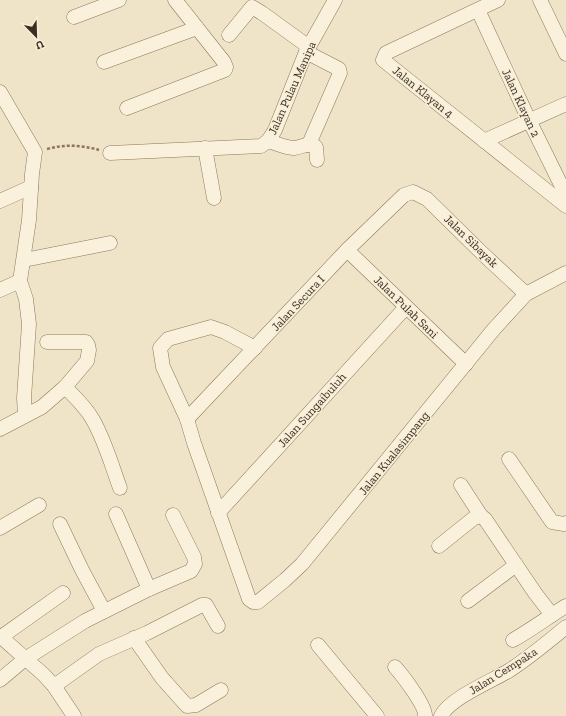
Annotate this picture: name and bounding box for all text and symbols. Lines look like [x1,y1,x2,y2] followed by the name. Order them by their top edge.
[16,16,56,56] north arrow
[33,37,46,52] text: U
[265,39,319,137] street label: Jalan Pulau Manipa
[390,63,457,121] street label: Jalan Klayan 4
[499,67,543,139] street label: Jalan Klayan 2
[441,212,501,271] street label: Jalan Sibayak
[269,272,328,334] street label: Jalan Secura I
[371,273,441,342] street label: Jalan Pulah Sani
[275,370,349,450] street label: Jalan Sungaibuluh
[356,408,432,498] street label: Jalan Kualasimpang
[466,644,540,698] street label: Jalan Cempaka

